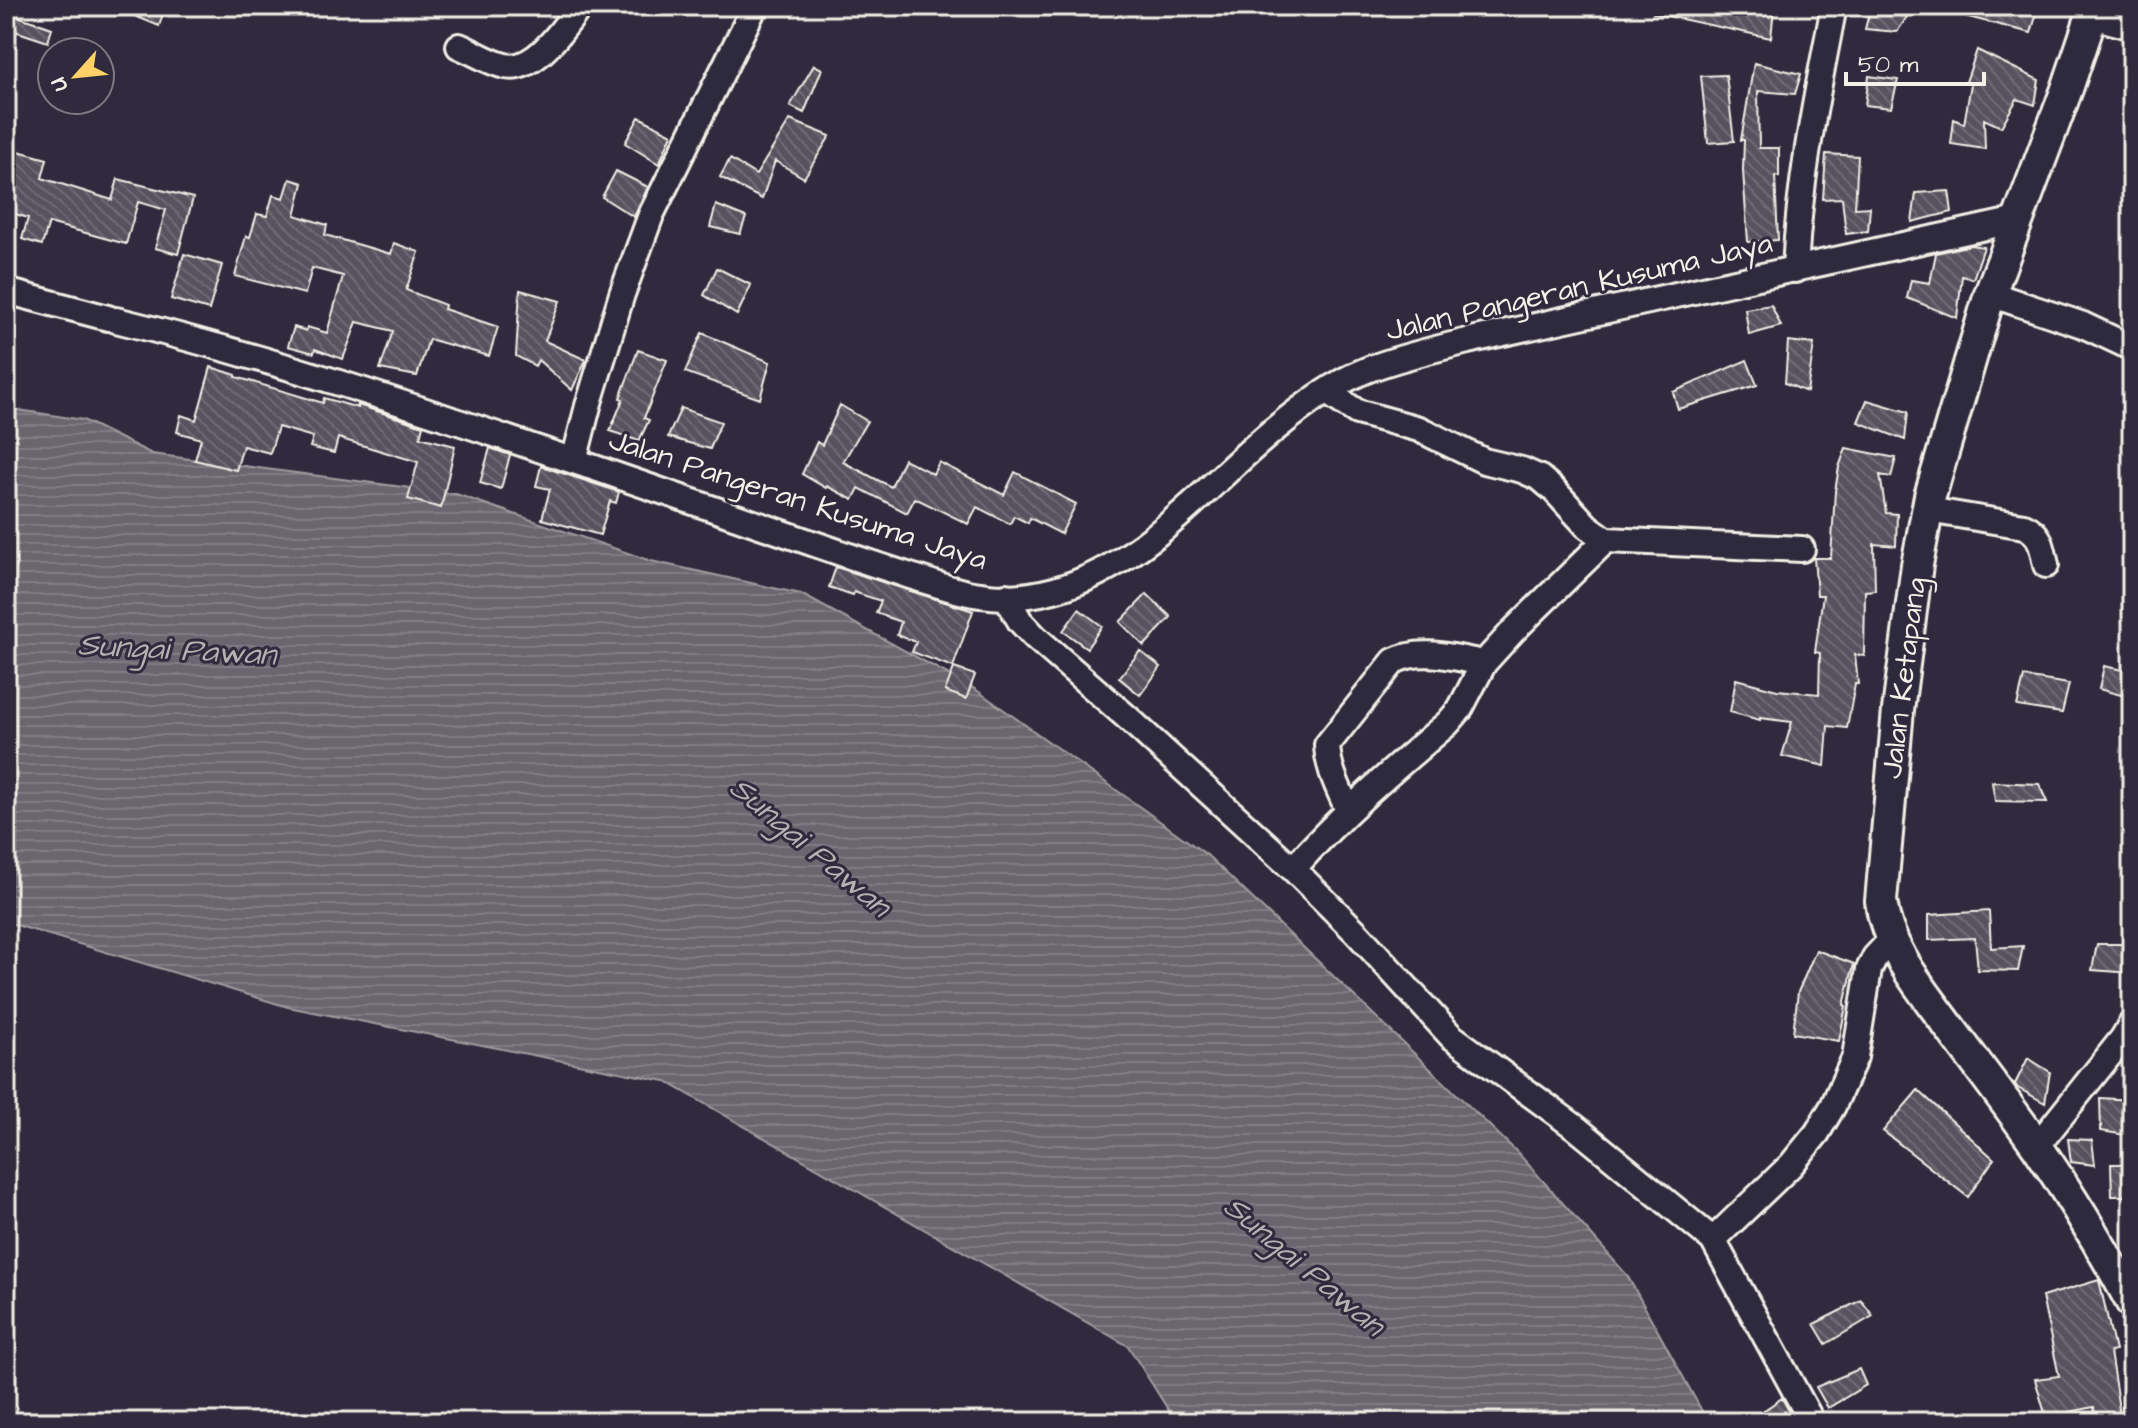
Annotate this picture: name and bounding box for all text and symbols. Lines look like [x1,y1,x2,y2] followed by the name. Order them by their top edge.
[36,36,116,116] north arrow
[1846,36,1984,86] scale bar
[1858,48,1919,82] text: 50 m
[43,72,76,97] text: U
[1382,222,1777,353] street label: Jalan Pangeran Kusuma Jaya
[603,419,992,582] street label: Jalan Pangeran Kusuma Jaya
[1871,575,1938,781] street label: Jalan Ketapang
[77,622,280,679] water label: Sungai Pawan
[719,766,903,931] water label: Sungai Pawan
[1213,1185,1397,1350] water label: Sungai Pawan

